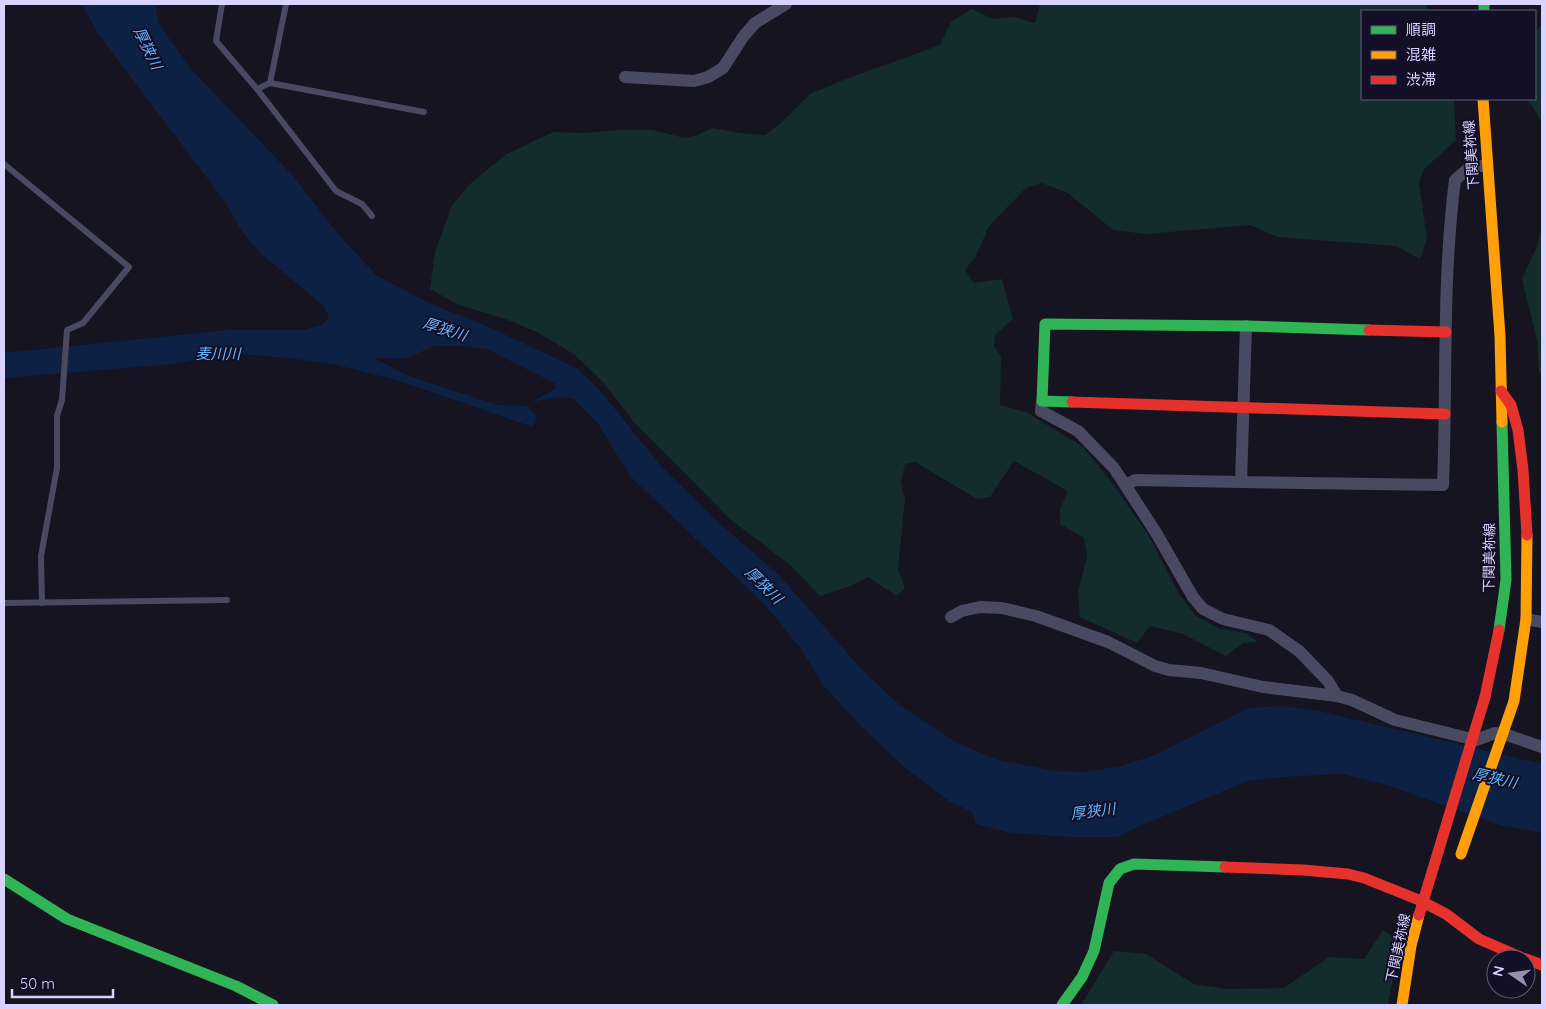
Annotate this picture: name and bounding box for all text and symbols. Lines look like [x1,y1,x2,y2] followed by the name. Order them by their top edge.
[1361,10,1536,100] legend
[1406,20,1436,39] text: 順調
[130,24,167,74] water label: 厚狭川
[1406,45,1436,64] text: 混雑
[1406,70,1436,89] text: 渋滞
[1460,119,1482,191] street label: 下関美祢線
[421,313,471,346] water label: 厚狭川
[195,344,242,363] water label: 麦川川
[1479,523,1499,593] street label: 下関美祢線
[741,563,788,609] water label: 厚狭川
[1471,764,1521,793] water label: 厚狭川
[1070,799,1118,823] water label: 厚狭川
[1382,912,1414,984] street label: 下関美祢線
[1486,949,1536,999] north arrow
[1488,964,1508,978] text: N
[12,966,114,998] scale bar
[20,974,55,993] text: 50 m

